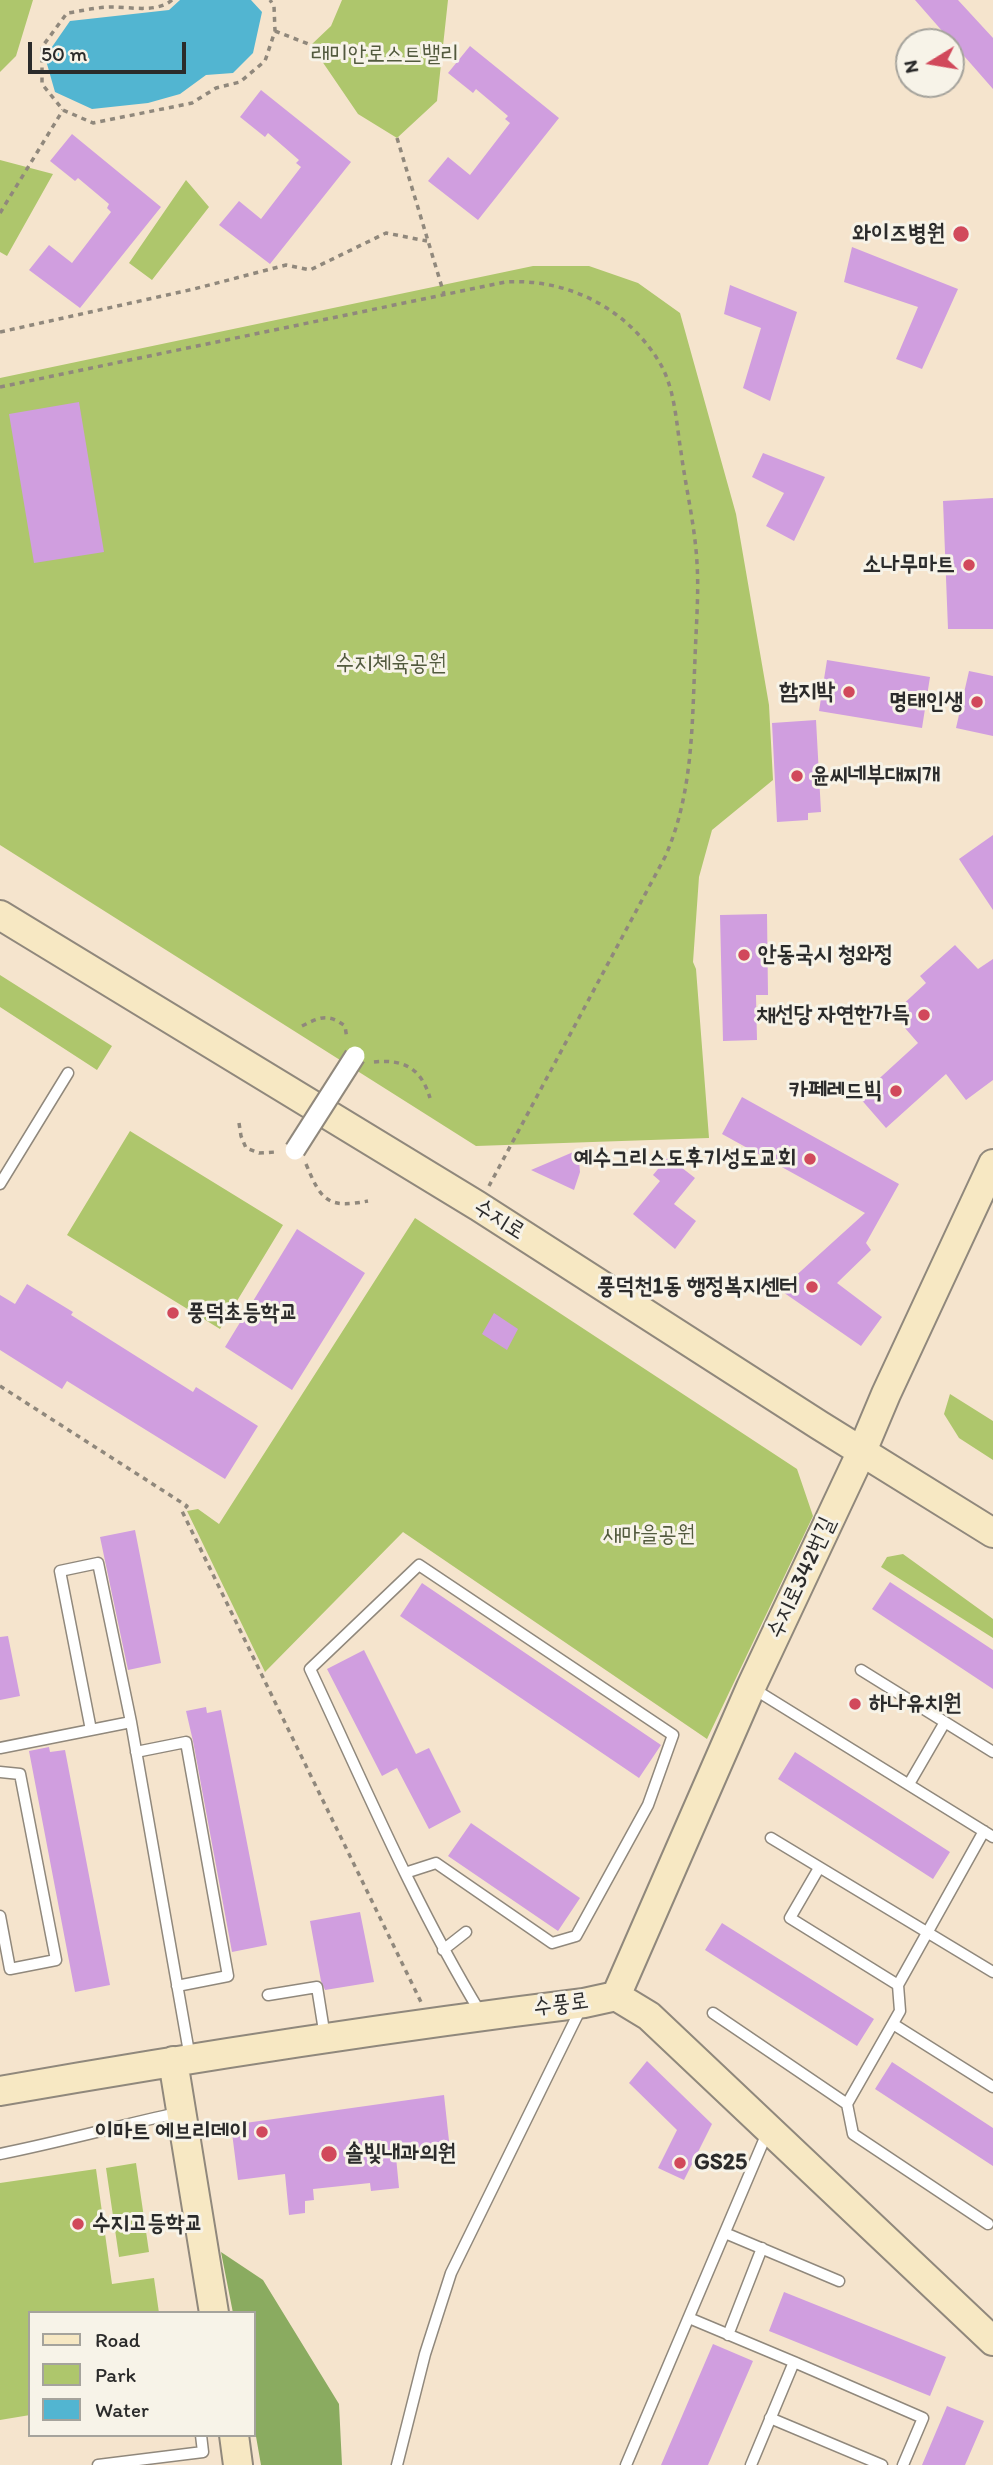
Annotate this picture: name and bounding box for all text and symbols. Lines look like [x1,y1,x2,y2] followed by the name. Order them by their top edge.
[32,28,189,72] scale bar
[895,28,965,98] north arrow
[41,41,87,66] text: 50 m
[311,41,459,69] park label: 래미안로스트밸리
[898,58,923,75] text: N
[852,220,945,248] place label: 와이즈병원
[951,224,971,244] marker: 와이즈병원
[862,551,955,579] place label: 소나무마트
[961,557,977,573] marker: 소나무마트
[335,650,447,678] park label: 수지체육공원
[779,678,835,706] place label: 함지박
[841,684,857,700] marker: 함지박
[889,688,963,716] place label: 명태인생
[969,694,985,710] marker: 명태인생
[811,762,941,790] place label: 윤씨네부대찌개
[789,768,805,784] marker: 윤씨네부대찌개
[758,941,893,969] place label: 안동국시 청와정
[736,947,752,963] marker: 안동국시 청와정
[757,1001,910,1029] place label: 채선당 자연한가득
[916,1007,932,1023] marker: 채선당 자연한가득
[789,1077,882,1105] place label: 카페레드빅
[888,1083,904,1099] marker: 카페레드빅
[574,1145,796,1173] place label: 예수그리스도후기성도교회
[802,1151,818,1167] marker: 예수그리스도후기성도교회
[468,1194,530,1246] street label: 수지로
[597,1273,798,1301] place label: 풍덕천1동 행정복지센터
[804,1279,820,1295] marker: 풍덕천1동 행정복지센터
[187,1299,298,1327] place label: 풍덕초등학교
[165,1305,181,1321] marker: 풍덕초등학교
[762,1513,842,1643] street label: 수지로342번길
[603,1521,695,1549] park label: 새마을공원
[869,1690,962,1718] place label: 하나유치원
[847,1696,863,1712] marker: 하나유치원
[532,1987,590,2023] street label: 수풍로
[95,2118,248,2146] place label: 이마트 에브리데이
[254,2124,270,2140] marker: 이마트 에브리데이
[345,2140,456,2168] place label: 솔빛내과의원
[319,2144,339,2164] marker: 솔빛내과의원
[694,2149,747,2177] place label: GS25
[672,2155,688,2171] marker: GS25
[92,2210,203,2238] place label: 수지고등학교
[70,2216,86,2232] marker: 수지고등학교
[28,2311,256,2437] legend
[95,2327,140,2352] text: Road
[95,2362,136,2387] text: Park
[95,2397,149,2422] text: Water

